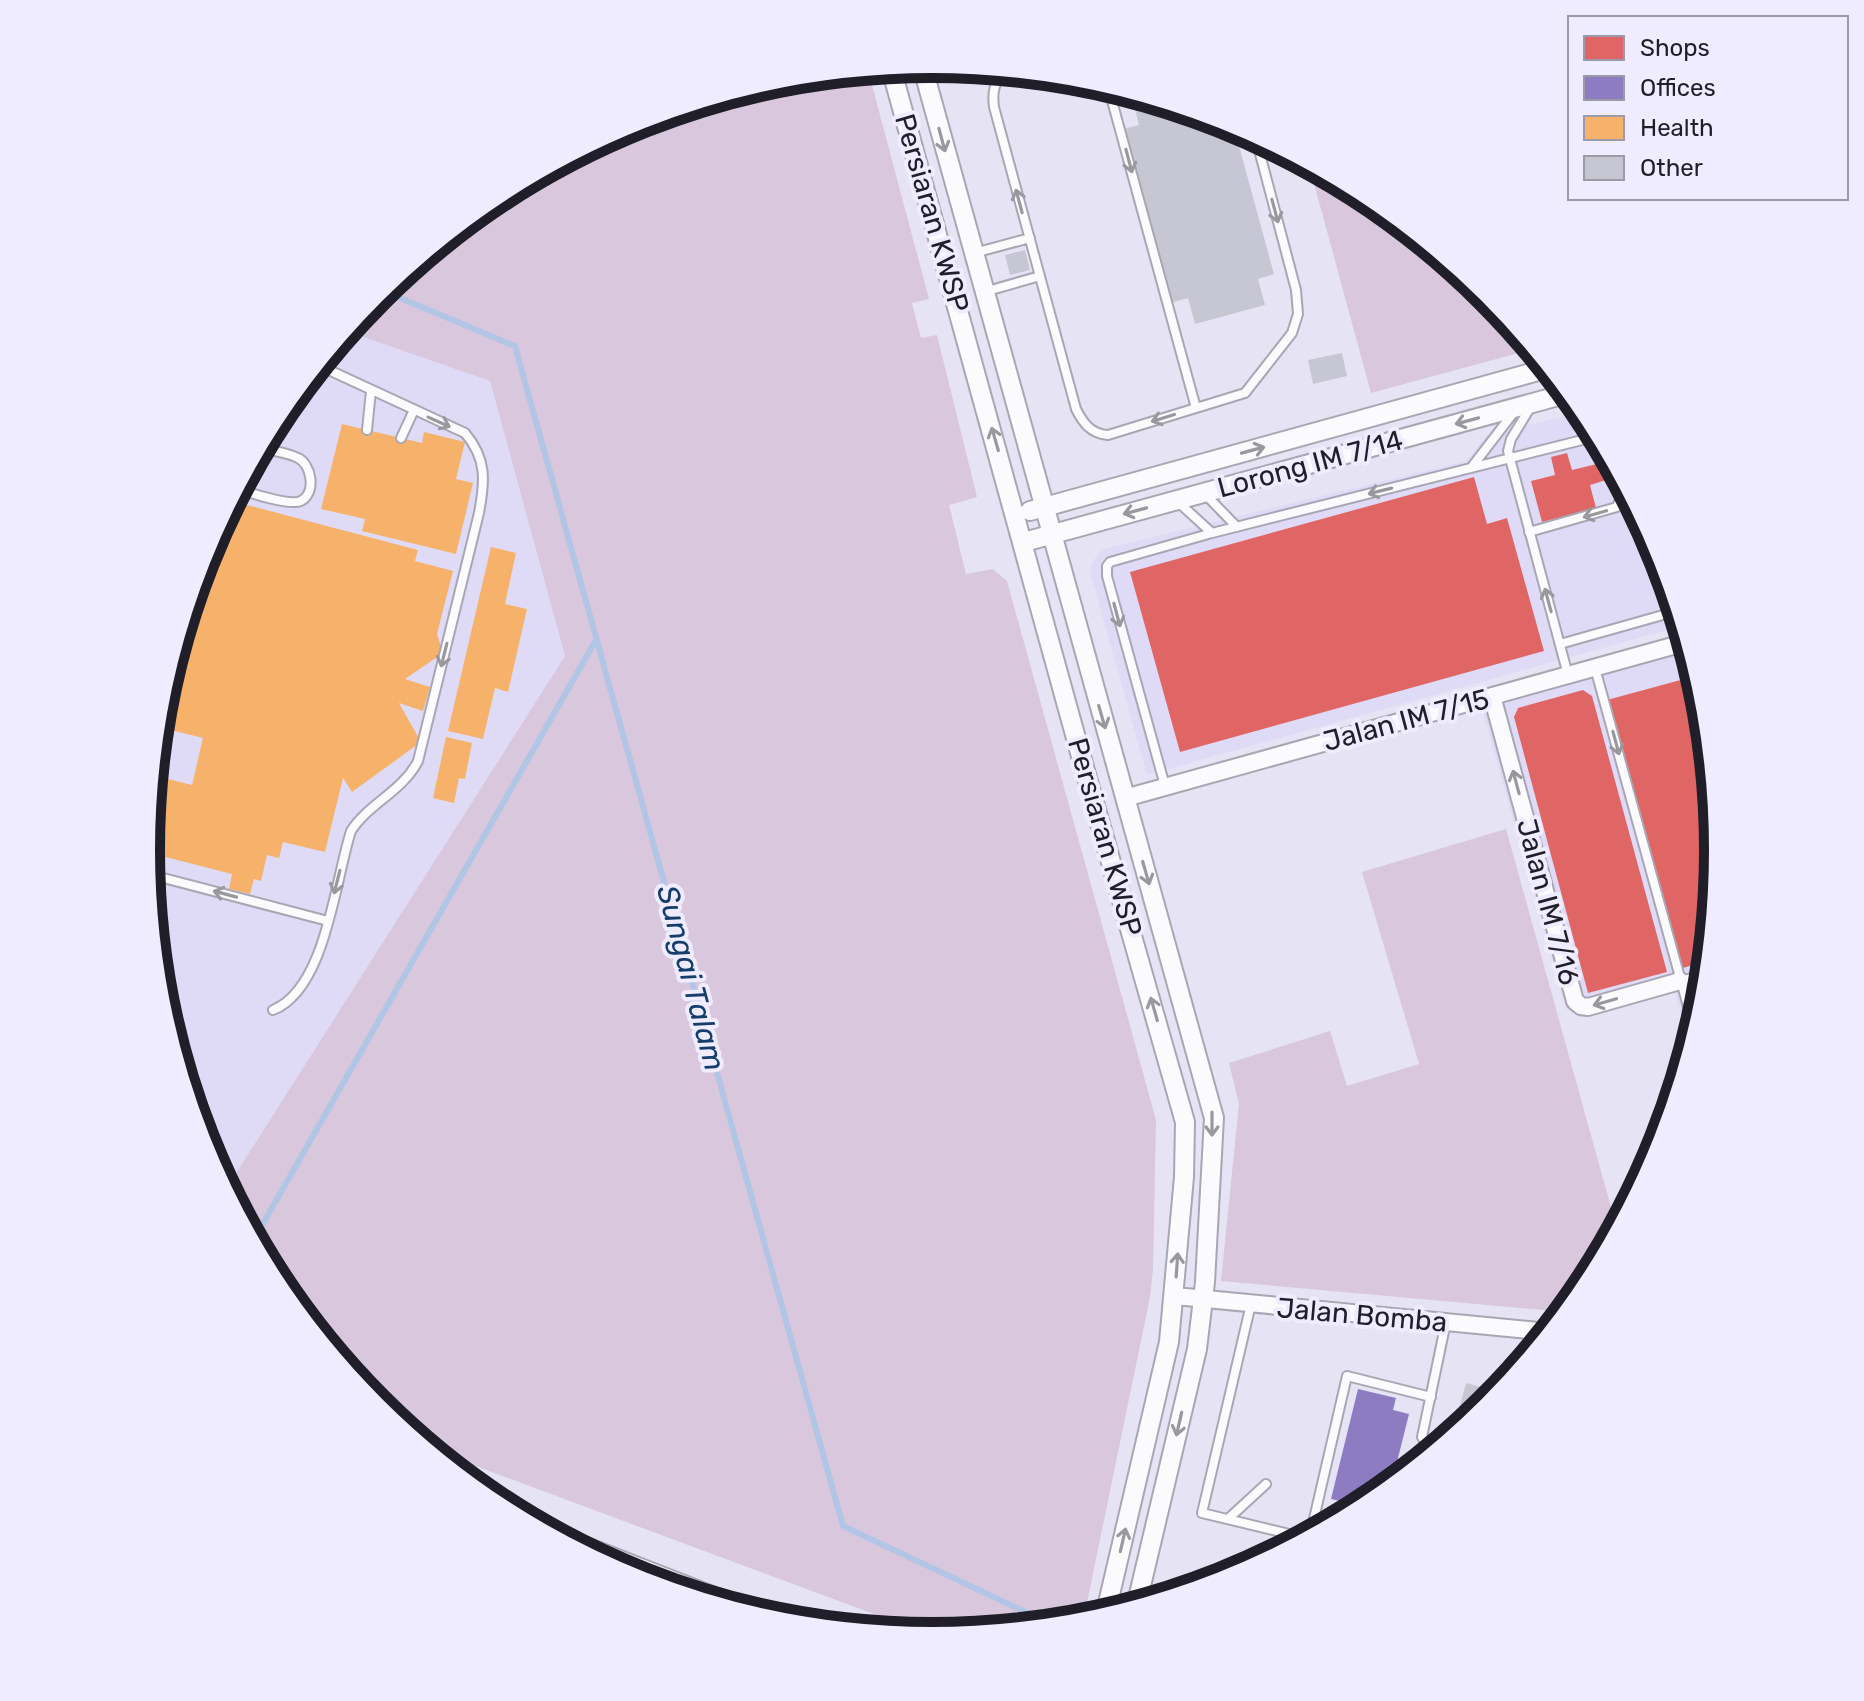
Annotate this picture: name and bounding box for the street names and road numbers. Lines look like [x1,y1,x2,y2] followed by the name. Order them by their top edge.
[888,110,976,316] street label: Persiaran KWSP
[1214,423,1406,505] street label: Lorong IM 7/14
[1319,682,1493,758] street label: Jalan IM 7/15
[1061,734,1149,940] street label: Persiaran KWSP
[1510,815,1586,989] street label: Jalan IM 7/16
[1275,1291,1449,1339] street label: Jalan Bomba

